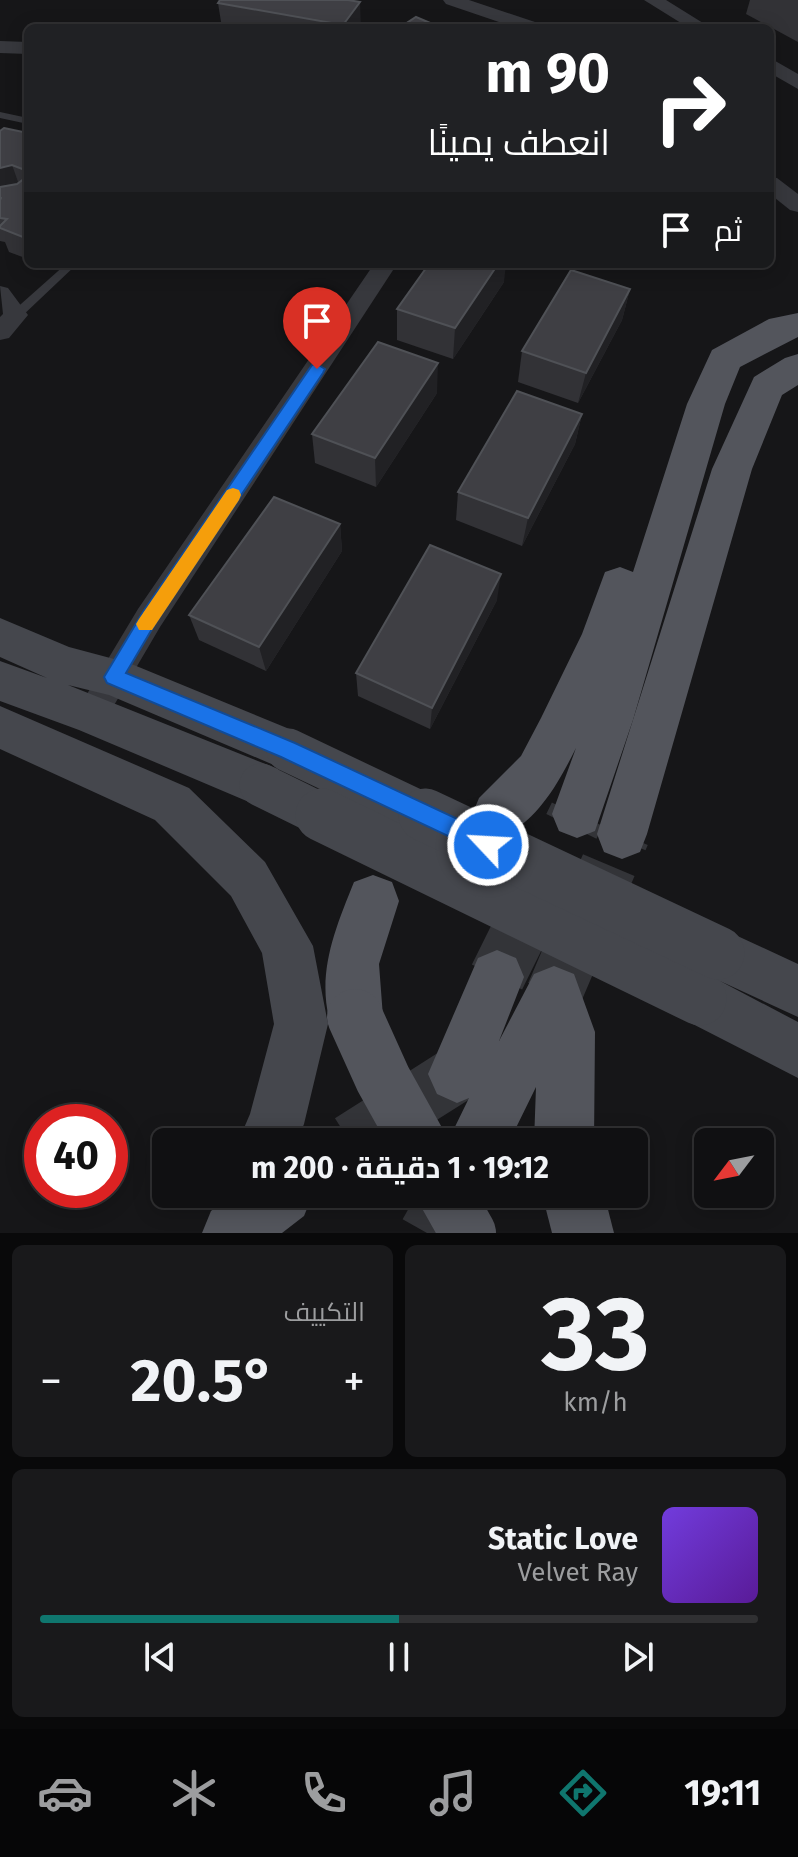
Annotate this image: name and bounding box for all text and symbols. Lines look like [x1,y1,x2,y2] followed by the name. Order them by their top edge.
[485,40,610,107] text: 90 m
[638,56,742,160] icon: right
[428,121,610,165] text: انعطف يمينًا
[654,208,698,252] icon: arrive
[714,213,742,249] text: ثم
[283,287,351,369] pin
[295,299,339,343] icon: arrive
[446,803,530,887] position arrow
[24,1104,128,1208] speed limit sign: 40
[694,1128,774,1208] north arrow
[694,1128,774,1208] map controls
[251,1150,549,1186] text: 19:12 · 1 دقيقة · 200 m
[541,1272,650,1397] text: 33
[283,1297,365,1328] text: التكييف
[131,1345,274,1417] text: 20.5°
[40,1355,62,1408] text: −
[343,1355,365,1408] text: +
[563,1387,628,1418] text: km/h
[488,1521,638,1557] text: Static Love
[518,1557,638,1588] text: Velvet Ray
[138,1635,182,1679] icon: previous
[377,1635,421,1679] icon: pause
[616,1635,660,1679] icon: next
[37,1765,93,1821] icon: car
[166,1765,222,1821] icon: climate
[296,1765,352,1821] icon: phone
[425,1765,481,1821] icon: music
[555,1765,611,1821] icon: directions
[684,1771,761,1815] text: 19:11

